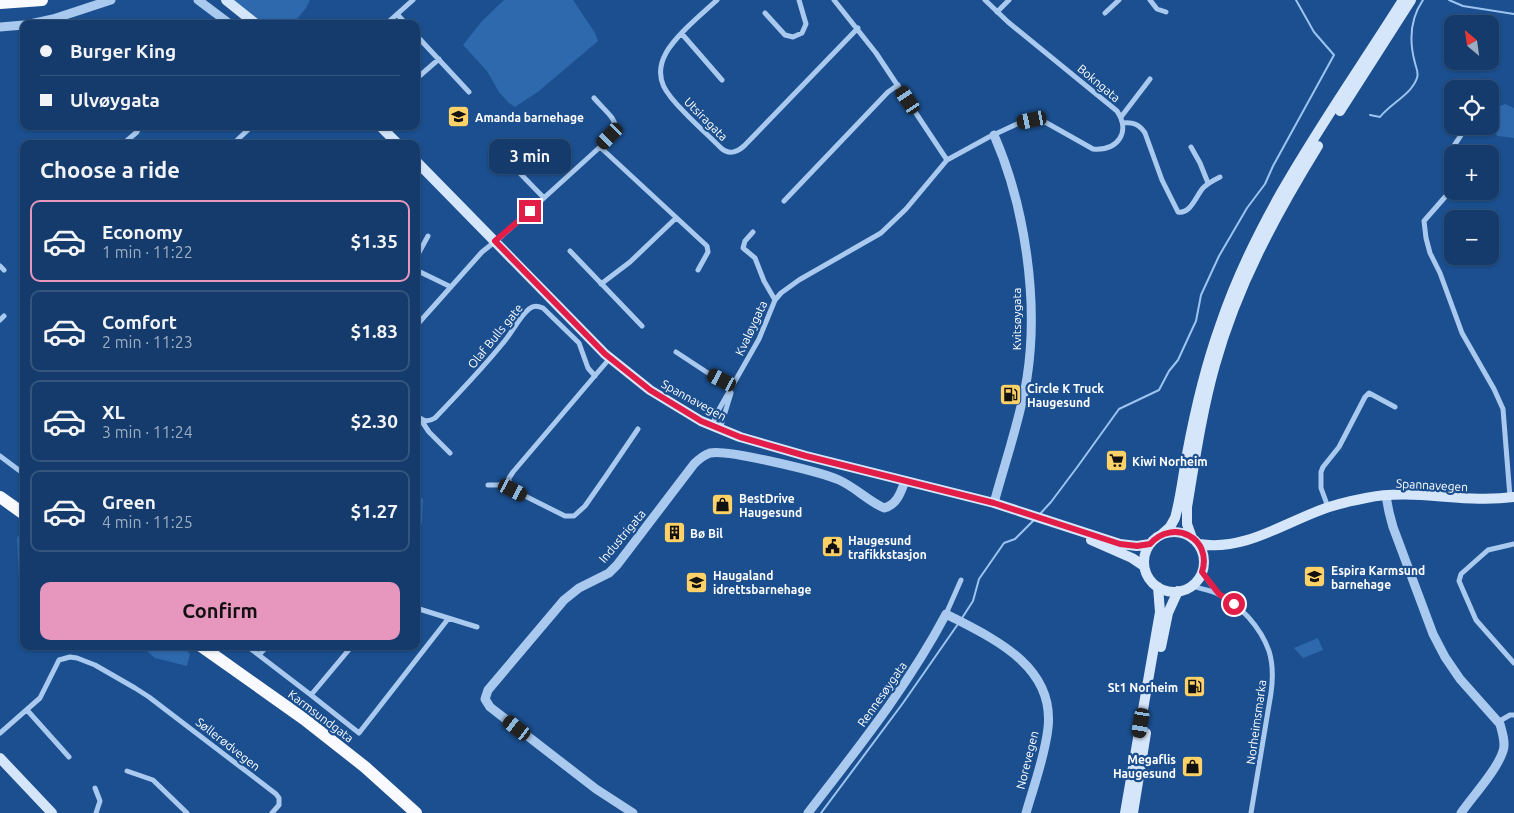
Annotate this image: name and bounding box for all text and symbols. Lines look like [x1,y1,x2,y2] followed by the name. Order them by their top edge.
[1444,15,1499,70] north arrow
[1444,15,1499,265] map controls
[70,40,176,62] text: Burger King
[1075,61,1123,105] street label: Bokngata
[1444,80,1499,135] button: locate
[893,83,922,117] car
[70,89,160,111] text: Ulvøygata
[682,95,730,143] street label: Utsiragata
[447,105,471,129] school or university icon: Amanda barnehage
[1015,110,1048,130] car
[475,111,584,124] place label: Amanda barnehage
[594,120,625,152] car
[489,138,571,174] callout: 3 min
[1444,145,1499,200] button: +
[510,147,550,165] text: 3 min
[40,157,180,182] text: Choose a ride
[519,200,541,222] route end
[1444,210,1499,265] button: −
[42,219,87,264] icon: car
[102,221,183,243] text: Economy
[350,230,398,252] text: $1.35
[102,243,193,261] text: 1 min · 11:22
[1010,288,1023,350] street label: Kvitsøygata
[733,298,769,358] street label: Kvaløygata
[465,301,525,371] street label: Olaf Bulls gate
[42,309,87,354] icon: car
[102,311,177,333] text: Comfort
[350,320,398,342] text: $1.83
[102,333,193,351] text: 2 min · 11:23
[705,367,738,393] car
[659,377,729,423] street label: Spannavegen
[1027,382,1104,409] place label: Circle K Truck Haugesund
[999,383,1023,407] fuel station icon: Circle K Truck Haugesund
[42,399,87,444] icon: car
[102,401,125,423] text: XL
[350,410,398,432] text: $2.30
[102,423,193,441] text: 3 min · 11:24
[1104,449,1128,473] supermarket icon: Kiwi Norheim
[1132,455,1208,468] place label: Kiwi Norheim
[496,477,529,503] car
[1396,477,1468,493] street label: Spannavegen
[42,489,87,534] icon: car
[102,491,156,513] text: Green
[739,492,802,519] place label: BestDrive Haugesund
[711,493,735,517] shop icon: BestDrive Haugesund
[350,500,398,522] text: $1.27
[596,507,648,565] street label: Industrigata
[102,513,193,531] text: 4 min · 11:25
[662,521,686,545] building icon: Bø Bil
[690,527,723,540] place label: Bø Bil
[848,534,927,561] place label: Haugesund trafikkstasjon
[820,535,844,559] public building icon: Haugesund trafikkstasjon
[1331,564,1425,591] place label: Espira Karmsund barnehage
[1303,565,1327,589] school or university icon: Espira Karmsund barnehage
[713,569,811,596] place label: Haugaland idrettsbarnehage
[685,570,709,594] school or university icon: Haugaland idrettsbarnehage
[40,582,400,640] button: Confirm
[1223,593,1245,615] route start
[855,659,909,729] street label: Rennesøygata
[1182,675,1206,699] fuel station icon: St1 Norheim
[1244,679,1268,765] street label: Norheimsmarka
[1108,681,1178,694] place label: St1 Norheim
[286,687,356,745] street label: Karmsundgata
[1131,707,1150,739] car
[500,713,533,743] car
[193,715,263,773] street label: Søllerødvegen
[1013,730,1041,790] street label: Norevegen
[1113,753,1176,780] place label: Megaflis Haugesund
[1180,754,1204,778] shop icon: Megaflis Haugesund

